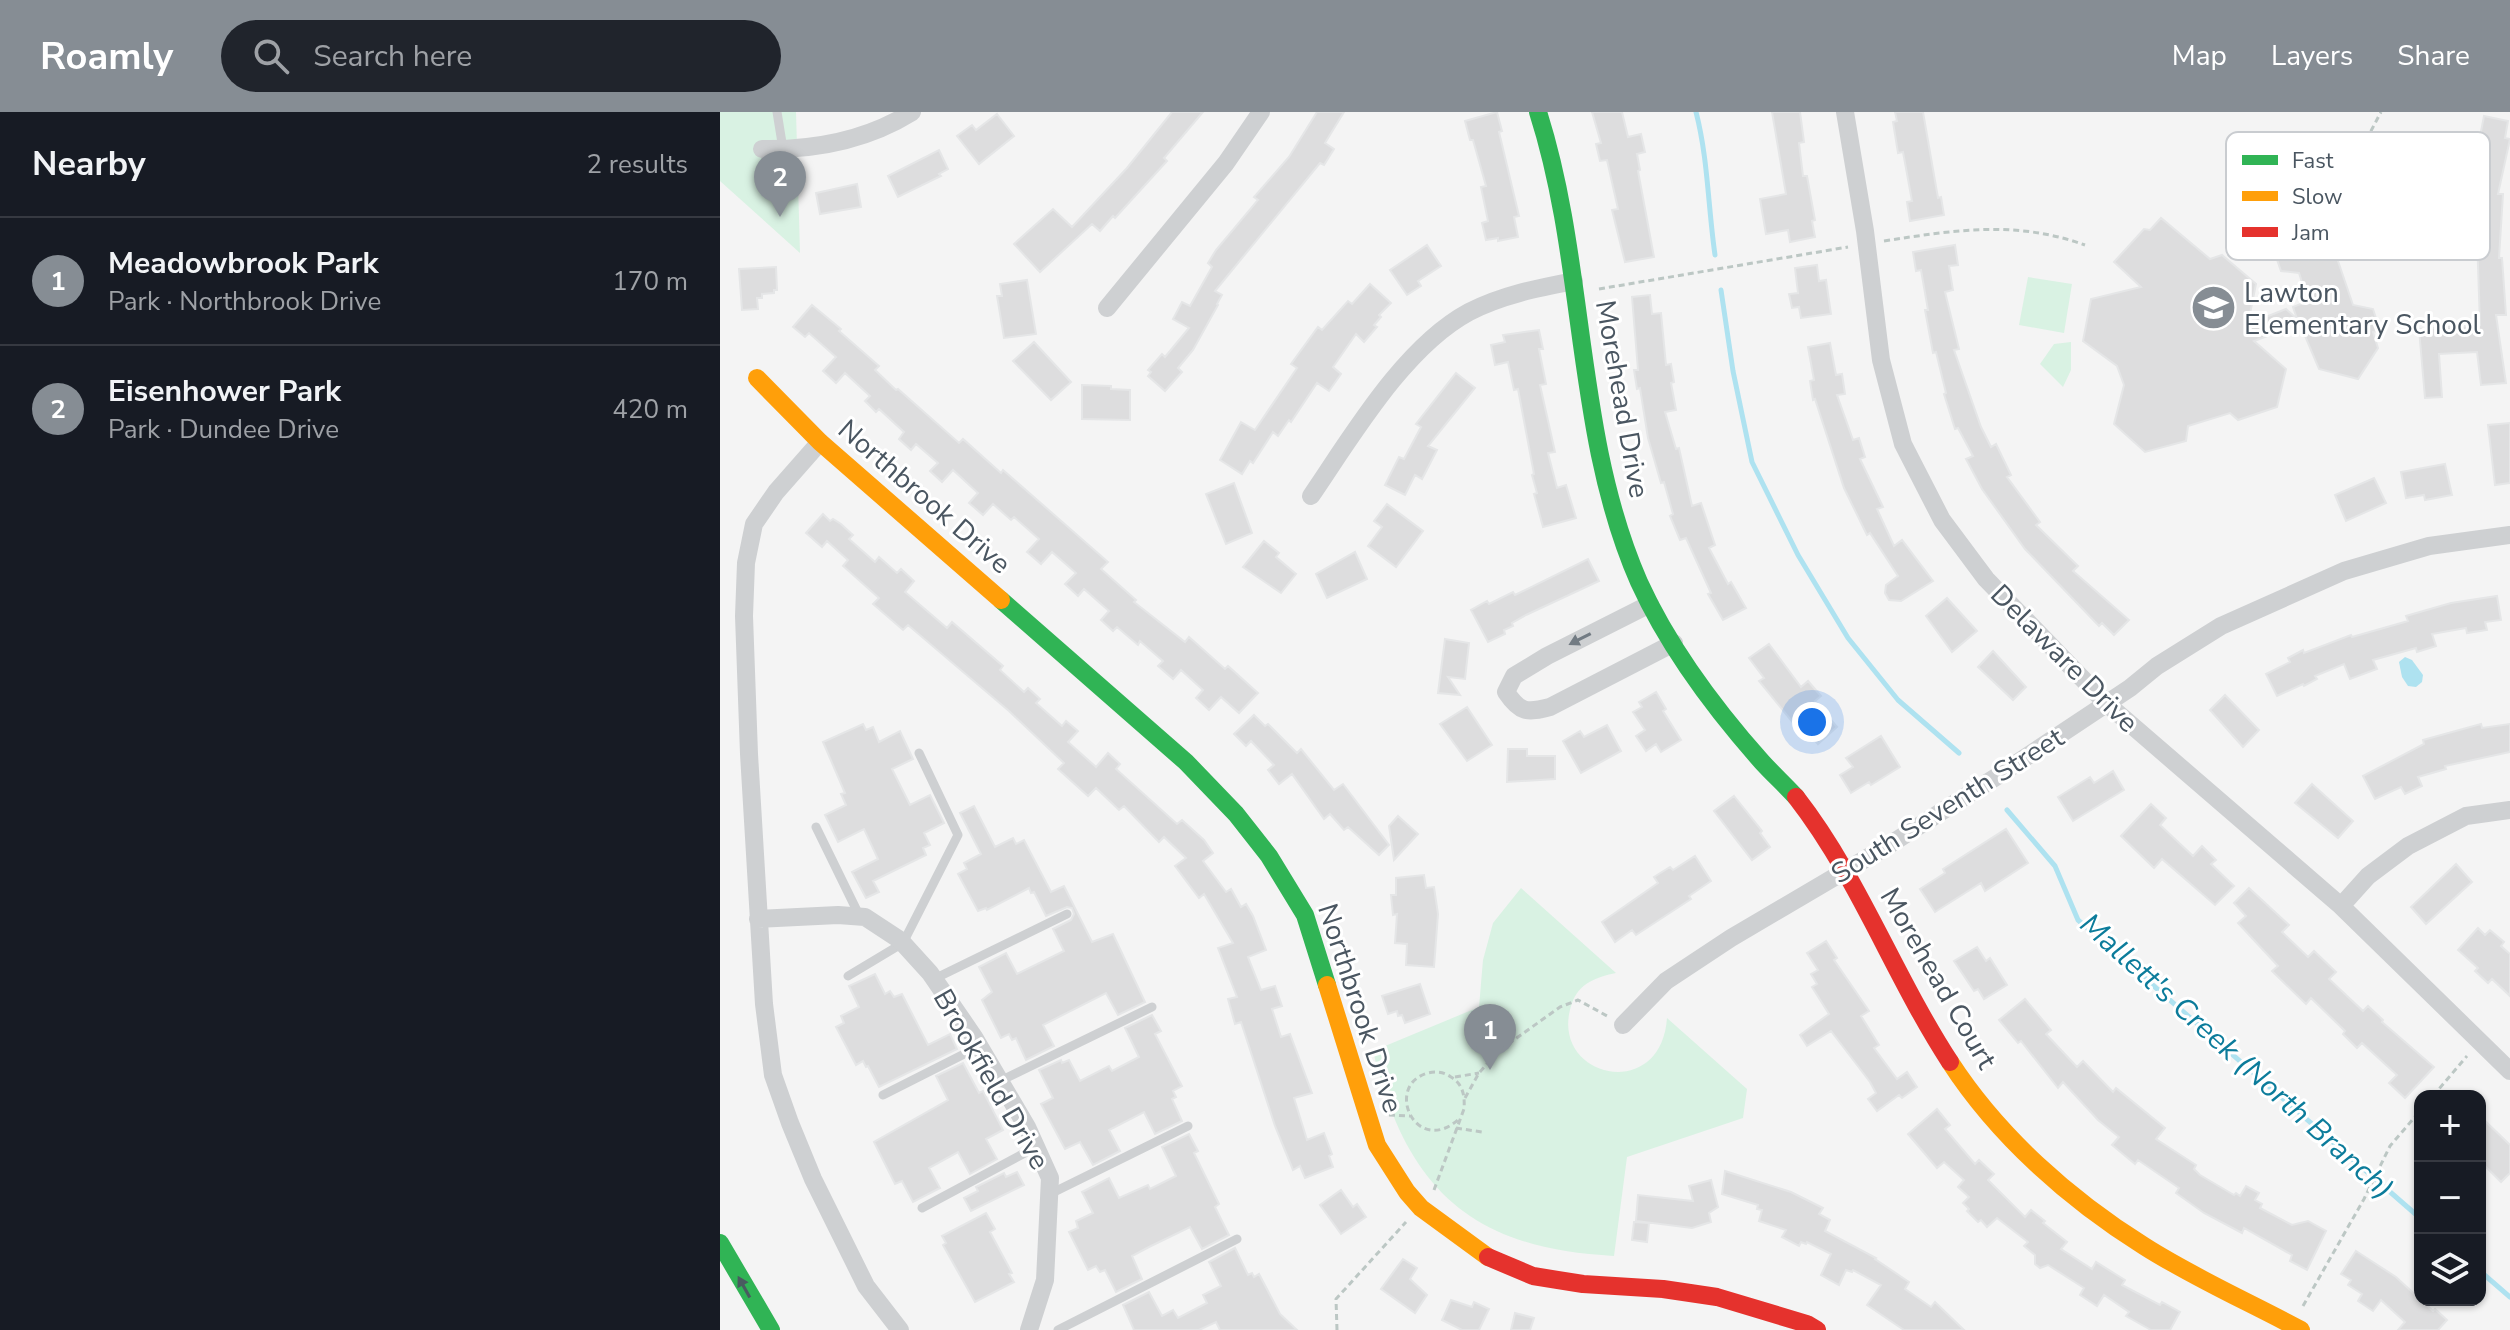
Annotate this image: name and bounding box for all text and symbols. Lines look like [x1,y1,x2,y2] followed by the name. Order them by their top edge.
[221,20,781,92] search box
[40,31,173,82] text: Roamly
[249,34,293,78] icon: search
[313,36,472,77] text: Search here
[2172,37,2227,75] text: Map
[2271,37,2353,75] text: Layers
[2397,37,2470,75] text: Share
[2226,132,2490,260] legend
[32,141,146,187] text: Nearby
[2292,146,2334,176] text: Fast
[587,147,688,182] text: 2 results
[754,151,806,217] pin: 2
[2292,182,2343,212] text: Slow
[2291,218,2330,248] text: Jam
[108,243,379,284] text: Meadowbrook Park
[50,264,66,299] text: 1
[612,264,688,299] text: 170 m
[2244,274,2481,344] place label: Lawton Elementary School
[108,284,381,319] text: Park · Northbrook Drive
[2189,284,2237,332] school or university icon: Lawton Elementary School
[1586,297,1658,501] street label: Morehead Drive
[108,371,341,412] text: Eisenhower Park
[50,392,66,427] text: 2
[612,392,688,427] text: 420 m
[830,411,1019,582] street label: Northbrook Drive
[108,412,339,447] text: Park · Dundee Drive
[1982,576,2147,741] street label: Delaware Drive
[1569,632,1592,646] one-way arrow
[1792,702,1832,742] your location
[1824,719,2071,893] street label: South Seventh Street
[1871,881,2005,1076] street label: Morehead Court
[1308,899,1412,1118] street label: Northbrook Drive
[2071,904,2402,1209] water label: Mallett's Creek (North Branch)
[924,982,1058,1177] street label: Brookfield Drive
[1464,1004,1516,1070] pin: 1
[2414,1090,2486,1306] map controls
[2414,1090,2486,1162] button: +
[2414,1162,2486,1234] button: −
[2414,1234,2486,1306] button: layers
[738,1276,752,1298] one-way arrow

